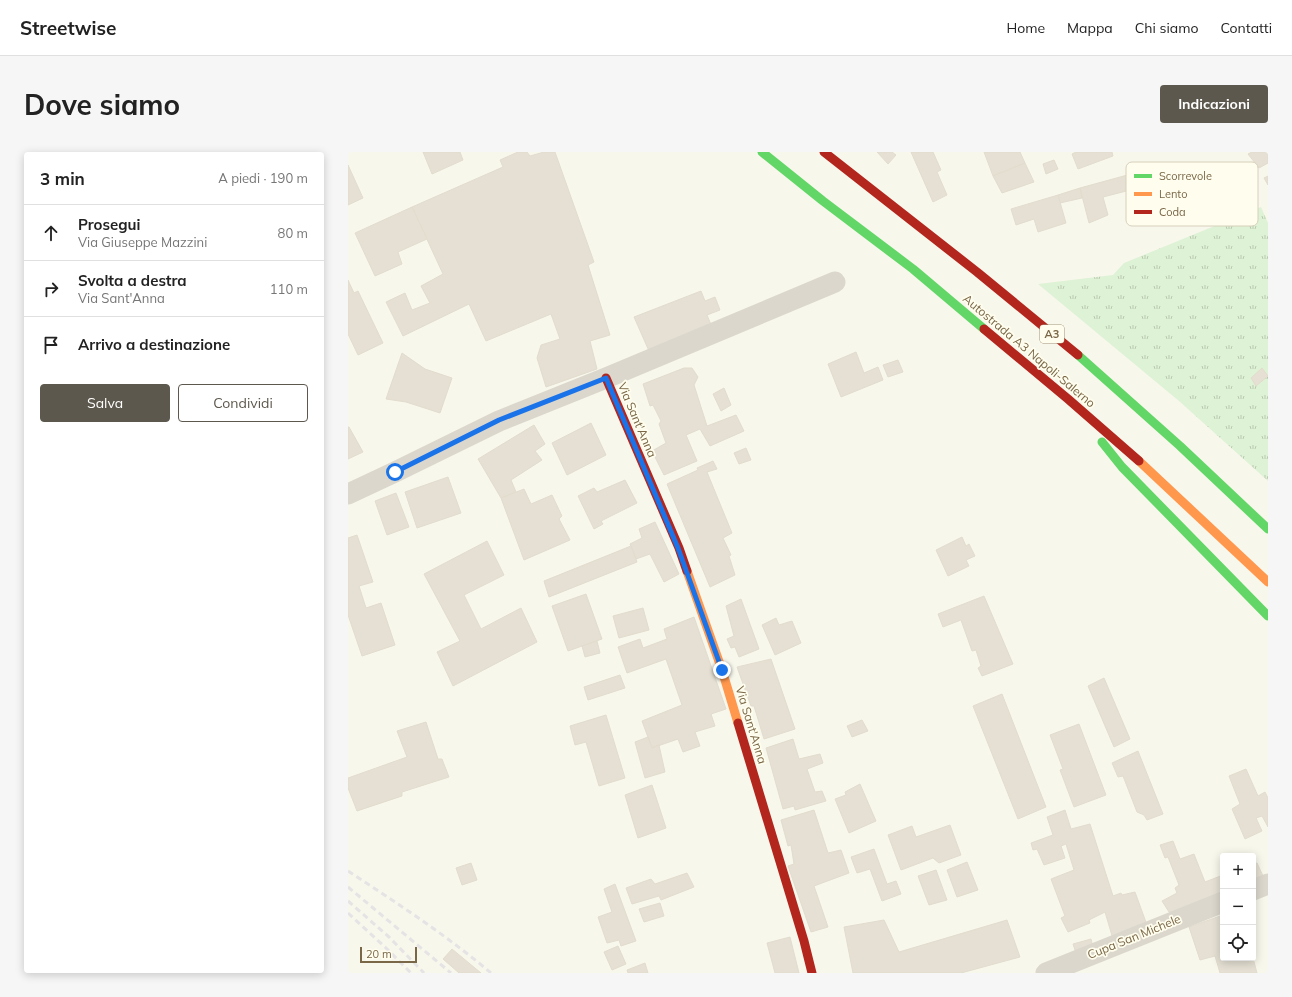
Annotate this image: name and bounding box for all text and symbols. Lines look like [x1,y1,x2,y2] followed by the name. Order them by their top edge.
[20,16,116,40] text: Streetwise
[1006,19,1045,37] text: Home
[1067,19,1113,37] text: Mappa
[1135,19,1198,37] text: Chi siamo
[1220,19,1272,37] text: Contatti
[1160,85,1268,123] button: Indicazioni
[24,87,180,122] text: Dove siamo
[1126,162,1258,226] legend
[40,168,85,189] text: 3 min
[1159,169,1212,183] text: Scorrevole
[218,170,308,186] text: A piedi · 190 m
[1159,187,1187,201] text: Lento
[1159,205,1186,219] text: Coda
[78,215,140,234] text: Prosegui
[40,222,62,244] icon: ahead
[278,225,308,241] text: 80 m
[78,234,207,250] text: Via Giuseppe Mazzini
[78,271,187,290] text: Svolta a destra
[40,278,62,300] icon: right
[270,281,308,297] text: 110 m
[78,290,165,306] text: Via Sant'Anna
[960,291,1099,410] street label: Autostrada A3 Napoli-Salerno
[1040,325,1064,343] road number: A3
[40,334,62,356] icon: arrive
[78,335,230,354] text: Arrivo a destinazione
[615,380,660,460] street label: Via Sant'Anna
[40,384,170,422] button: Salva
[178,384,308,422] button: Condividi
[386,463,404,481] route start
[713,661,731,679] route end
[733,684,770,765] street label: Via Sant'Anna
[1220,853,1256,961] map controls
[1220,853,1256,889] button: +
[1220,889,1256,925] button: −
[1085,911,1183,962] street label: Cupa San Michele
[1220,925,1256,961] button: locate
[360,945,417,964] scale bar
[366,947,392,961] text: 20 m

